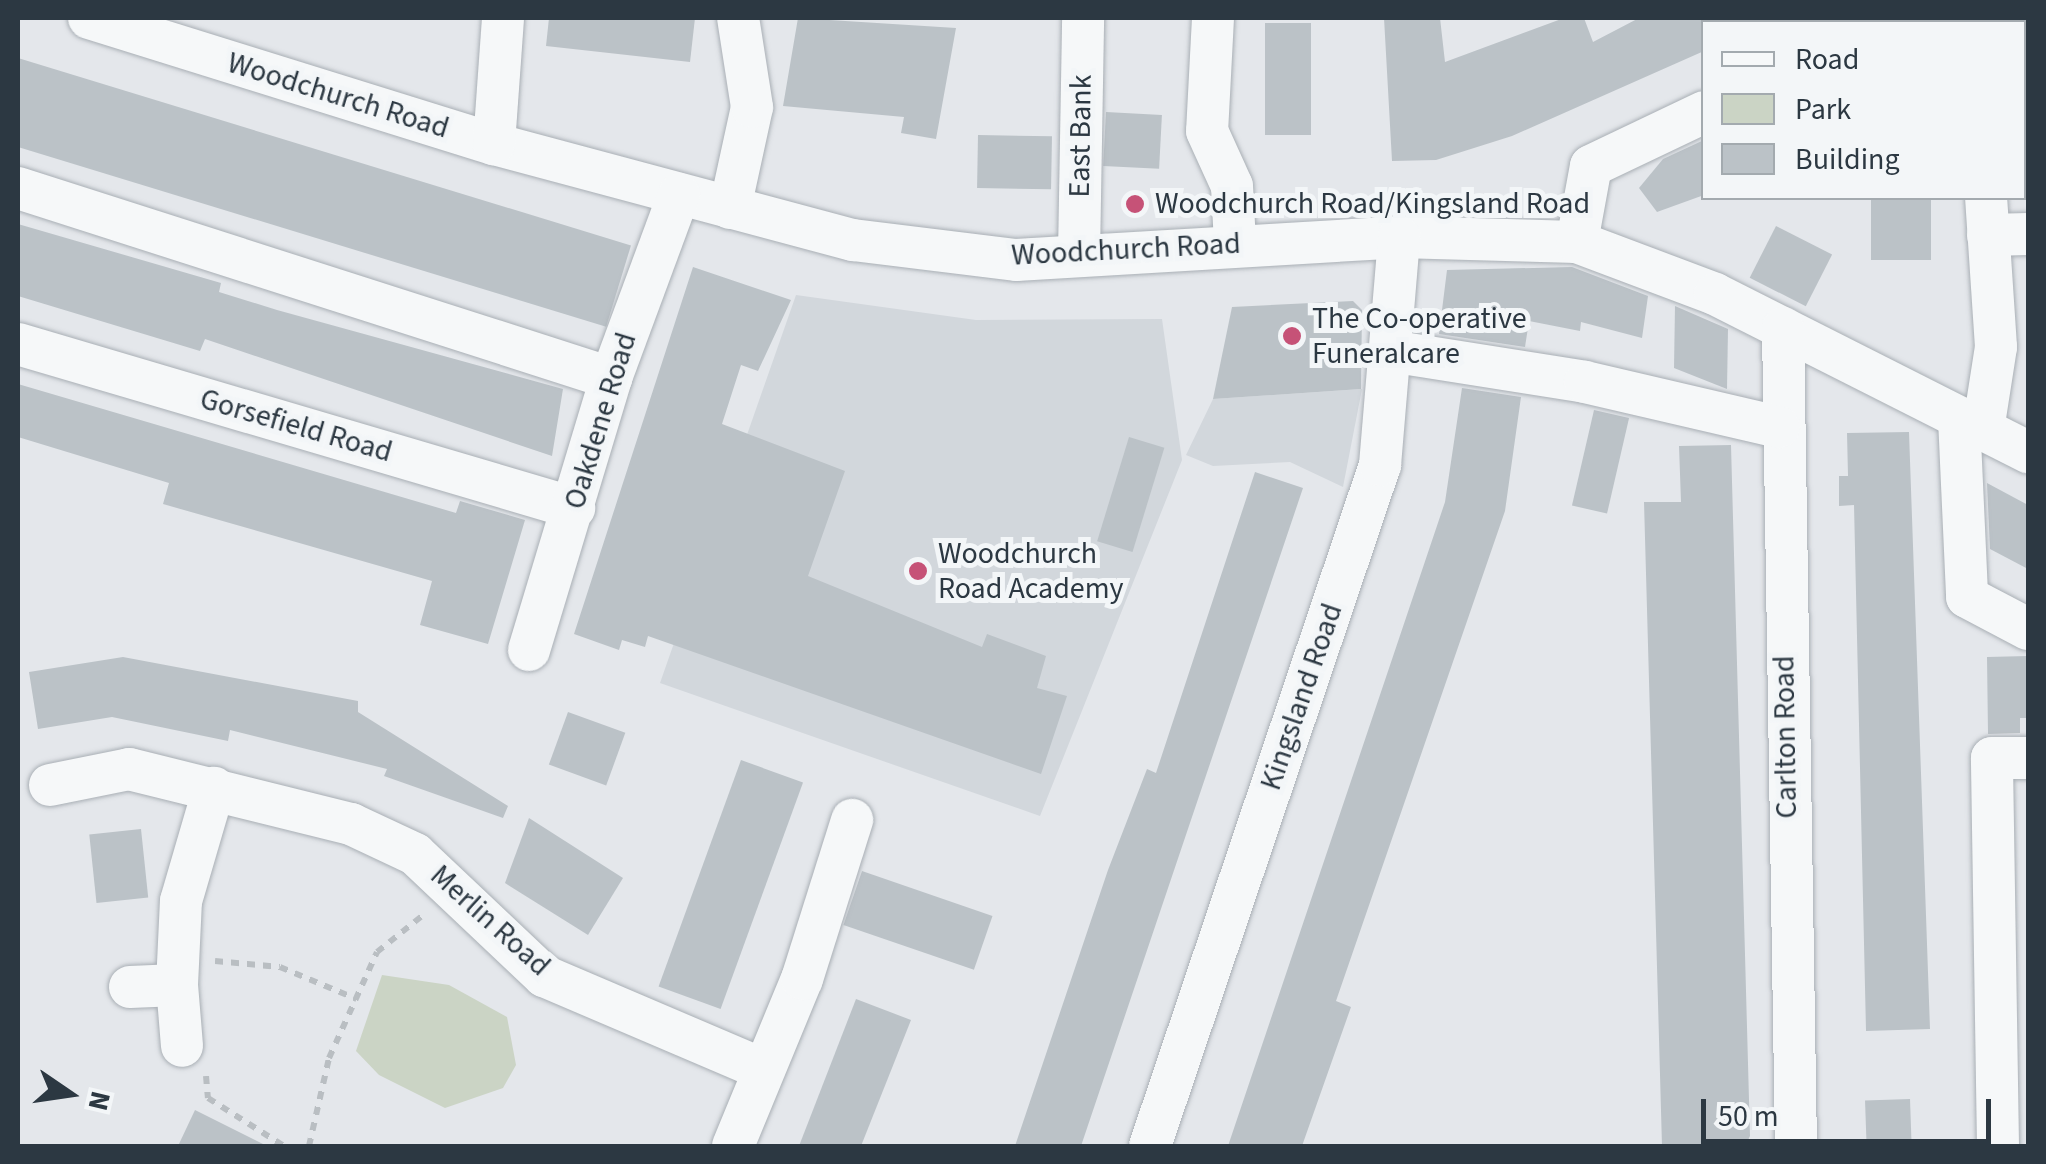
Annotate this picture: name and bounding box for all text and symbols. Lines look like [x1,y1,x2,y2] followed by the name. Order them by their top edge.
[1701,20,2026,200] legend
[1795,38,1859,81] text: Road
[223,45,453,147] street label: Woodchurch Road
[1062,74,1100,198] street label: East Bank
[1795,88,1851,131] text: Park
[1795,138,1900,181] text: Building
[1155,186,1590,222] place label: Woodchurch Road/Kingsland Road
[1124,193,1146,215] marker: Woodchurch Road/Kingsland Road
[1010,226,1242,274] street label: Woodchurch Road
[1312,301,1527,372] place label: The Co-operative Funeralcare
[1281,325,1303,347] marker: The Co-operative Funeralcare
[557,328,645,514] street label: Oakdene Road
[196,381,396,471] street label: Gorsefield Road
[938,536,1124,606] place label: Woodchurch Road Academy
[907,560,929,582] marker: Woodchurch Road Academy
[1253,599,1351,795] street label: Kingsland Road
[1767,655,1805,819] street label: Carlton Road
[423,858,557,984] street label: Merlin Road
[20,1044,120,1144] north arrow
[1706,1079,1996,1141] scale bar
[78,1087,121,1114] text: N
[1718,1095,1779,1138] text: 50 m

